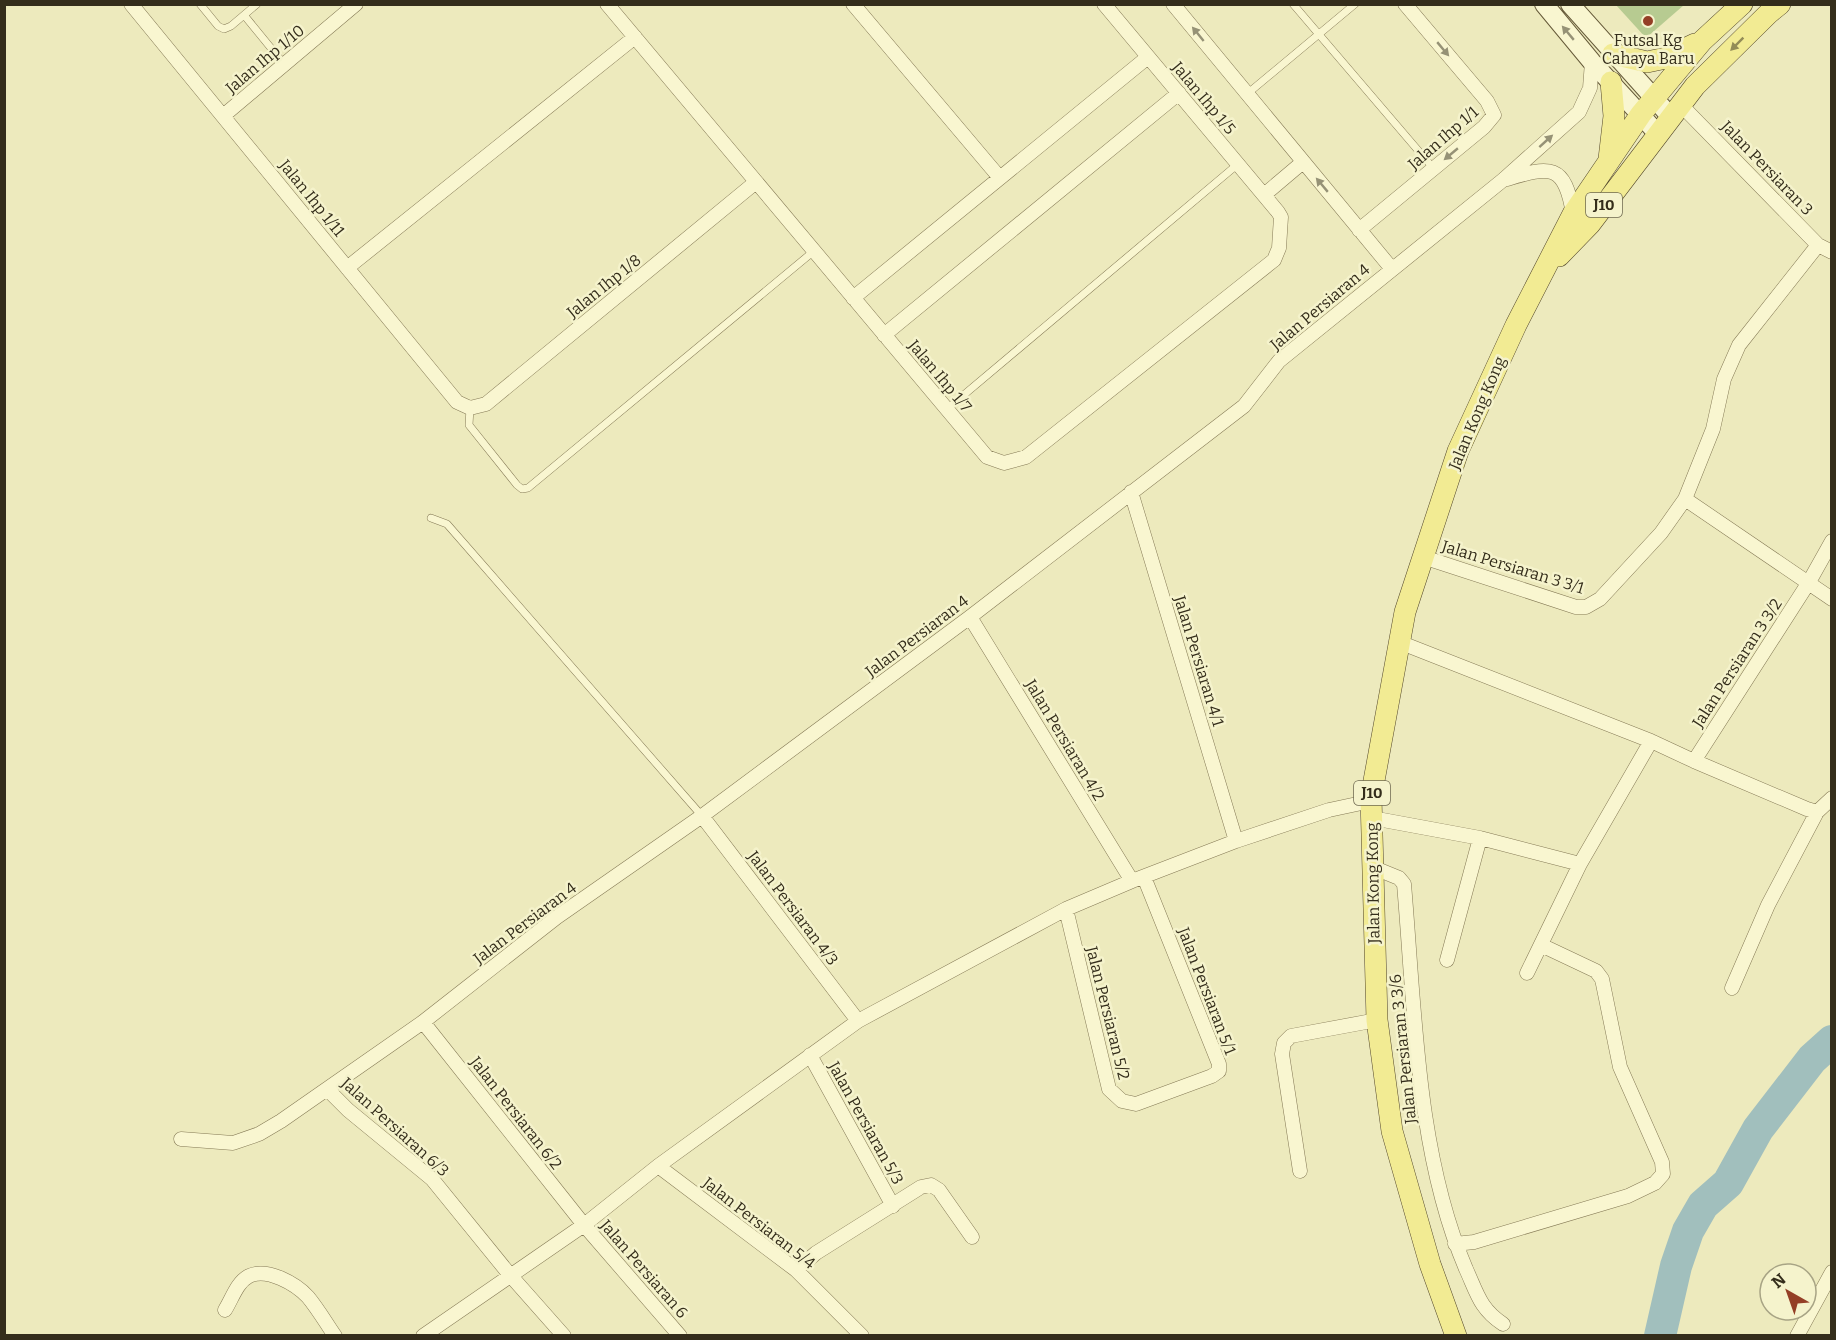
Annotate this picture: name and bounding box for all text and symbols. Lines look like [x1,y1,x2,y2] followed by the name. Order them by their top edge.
[1641,14,1655,28] marker: Futsal Kg Cahaya Baru
[221,21,308,98] street label: Jalan Ihp 1/10
[1191,26,1204,42] one-way arrow
[1562,26,1575,41] one-way arrow
[1602,31,1694,68] place label: Futsal Kg Cahaya Baru
[1730,37,1744,51] one-way arrow
[1437,41,1450,57] one-way arrow
[1168,57,1240,138] street label: Jalan Ihp 1/5
[1403,102,1482,174] street label: Jalan Ihp 1/1
[1716,116,1817,219] street label: Jalan Persiaran 3
[1539,134,1554,148] one-way arrow
[1444,147,1459,160] one-way arrow
[275,155,349,241] street label: Jalan Ihp 1/11
[1315,177,1328,193] one-way arrow
[1586,193,1622,217] road number: J10
[562,250,645,322] street label: Jalan Ihp 1/8
[1266,259,1374,355] street label: Jalan Persiaran 4
[904,335,976,416] street label: Jalan Ihp 1/7
[1444,353,1509,473] street label: Jalan Kong Kong
[1439,536,1587,598] street label: Jalan Persiaran 3 3/1
[861,591,973,682] street label: Jalan Persiaran 4
[1170,592,1228,729] street label: Jalan Persiaran 4/1
[1688,595,1786,732] street label: Jalan Persiaran 3 3/2
[1021,675,1109,804] street label: Jalan Persiaran 4/2
[1354,781,1390,805] road number: J10
[1362,822,1384,945] street label: Jalan Kong Kong
[743,846,842,969] street label: Jalan Persiaran 4/3
[469,878,581,969] street label: Jalan Persiaran 4
[1174,924,1240,1058] street label: Jalan Persiaran 5/1
[1082,943,1134,1082] street label: Jalan Persiaran 5/2
[1386,973,1420,1126] street label: Jalan Persiaran 3 3/6
[465,1052,566,1173] street label: Jalan Persiaran 6/2
[824,1057,908,1188] street label: Jalan Persiaran 5/3
[337,1073,453,1180] street label: Jalan Persiaran 6/3
[698,1173,820,1273] street label: Jalan Persiaran 5/4
[595,1215,692,1322] street label: Jalan Persiaran 6
[1758,1262,1818,1322] north arrow
[1768,1270,1790,1292] text: N

